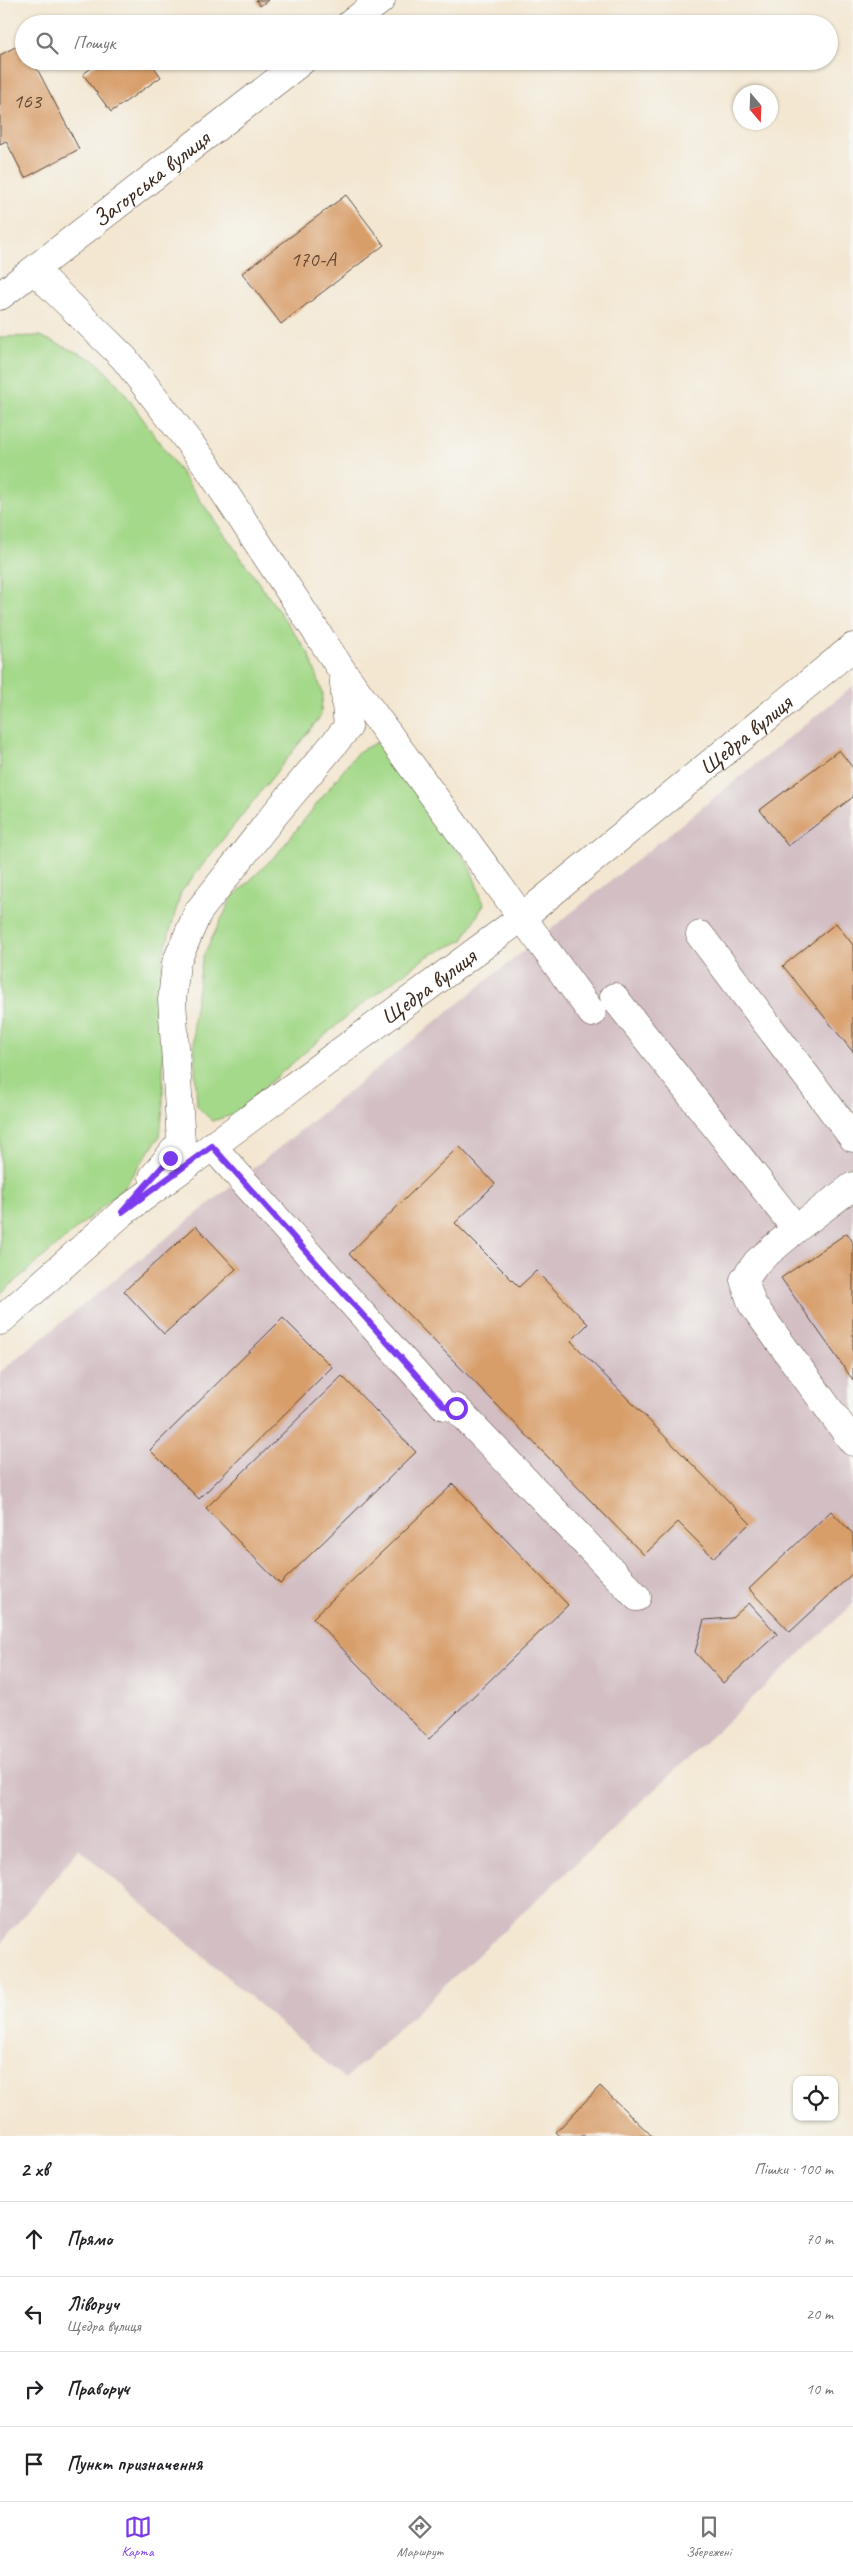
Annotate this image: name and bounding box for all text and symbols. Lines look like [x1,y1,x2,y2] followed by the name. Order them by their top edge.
[15,15,838,70] search box
[33,29,61,57] icon: search
[73,31,115,55] text: Пошук
[733,85,778,130] north arrow
[13,88,43,114] house number: 163
[86,123,217,234] street label: Загорська вулиця
[290,246,337,272] house number: 170-А
[693,687,799,781] street label: Щедра вулиця
[375,941,483,1031] street label: Щедра вулиця
[159,1147,182,1170] route end
[445,1397,468,1420] route start
[793,2076,838,2121] map controls
[793,2076,838,2121] button: locate
[20,2156,49,2182] text: 2 хв
[754,2159,833,2179] text: Пішки · 100 m
[20,2225,48,2253] icon: ahead
[67,2227,112,2251] text: Прямо
[806,2229,833,2249] text: 70 m
[67,2292,119,2316] text: Ліворуч
[20,2300,48,2328] icon: left
[806,2304,833,2324] text: 20 m
[67,2316,140,2336] text: Щедра вулиця
[20,2375,48,2403] icon: right
[67,2377,129,2401] text: Праворуч
[806,2379,833,2399] text: 10 m
[20,2450,48,2478] icon: arrive
[67,2452,202,2476] text: Пункт призначення
[122,2513,154,2560] tab: Карта
[397,2513,443,2560] tab: Маршрут
[686,2513,731,2560] tab: Збережені

